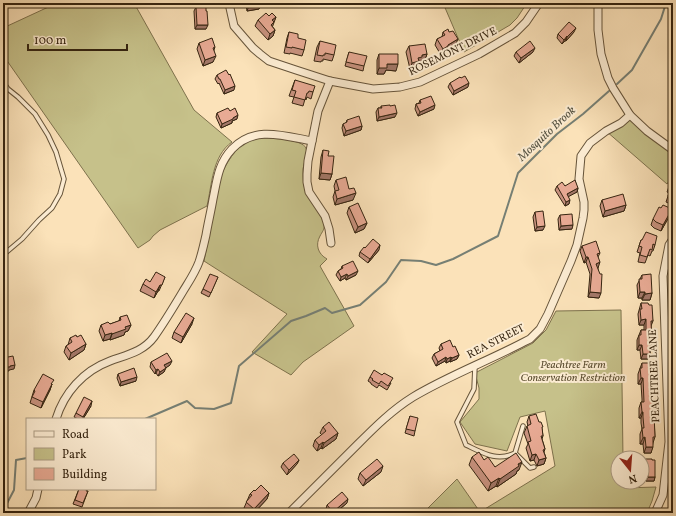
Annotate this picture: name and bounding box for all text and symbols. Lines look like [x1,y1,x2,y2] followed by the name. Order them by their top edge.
[406,24,500,80] street label: ROSEMONT DRIVE
[28,26,127,52] scale bar
[34,33,67,49] text: 100 m
[514,103,580,166] water label: Mosquito Brook
[465,321,528,363] street label: REA STREET
[646,329,664,423] street label: PEACHTREE LANE
[520,358,626,386] park label: Peachtree Farm Conservation Restriction
[26,418,156,490] legend
[62,427,89,443] text: Road
[62,447,87,463] text: Park
[610,450,650,490] north arrow
[62,467,107,483] text: Building
[626,470,639,486] text: N

